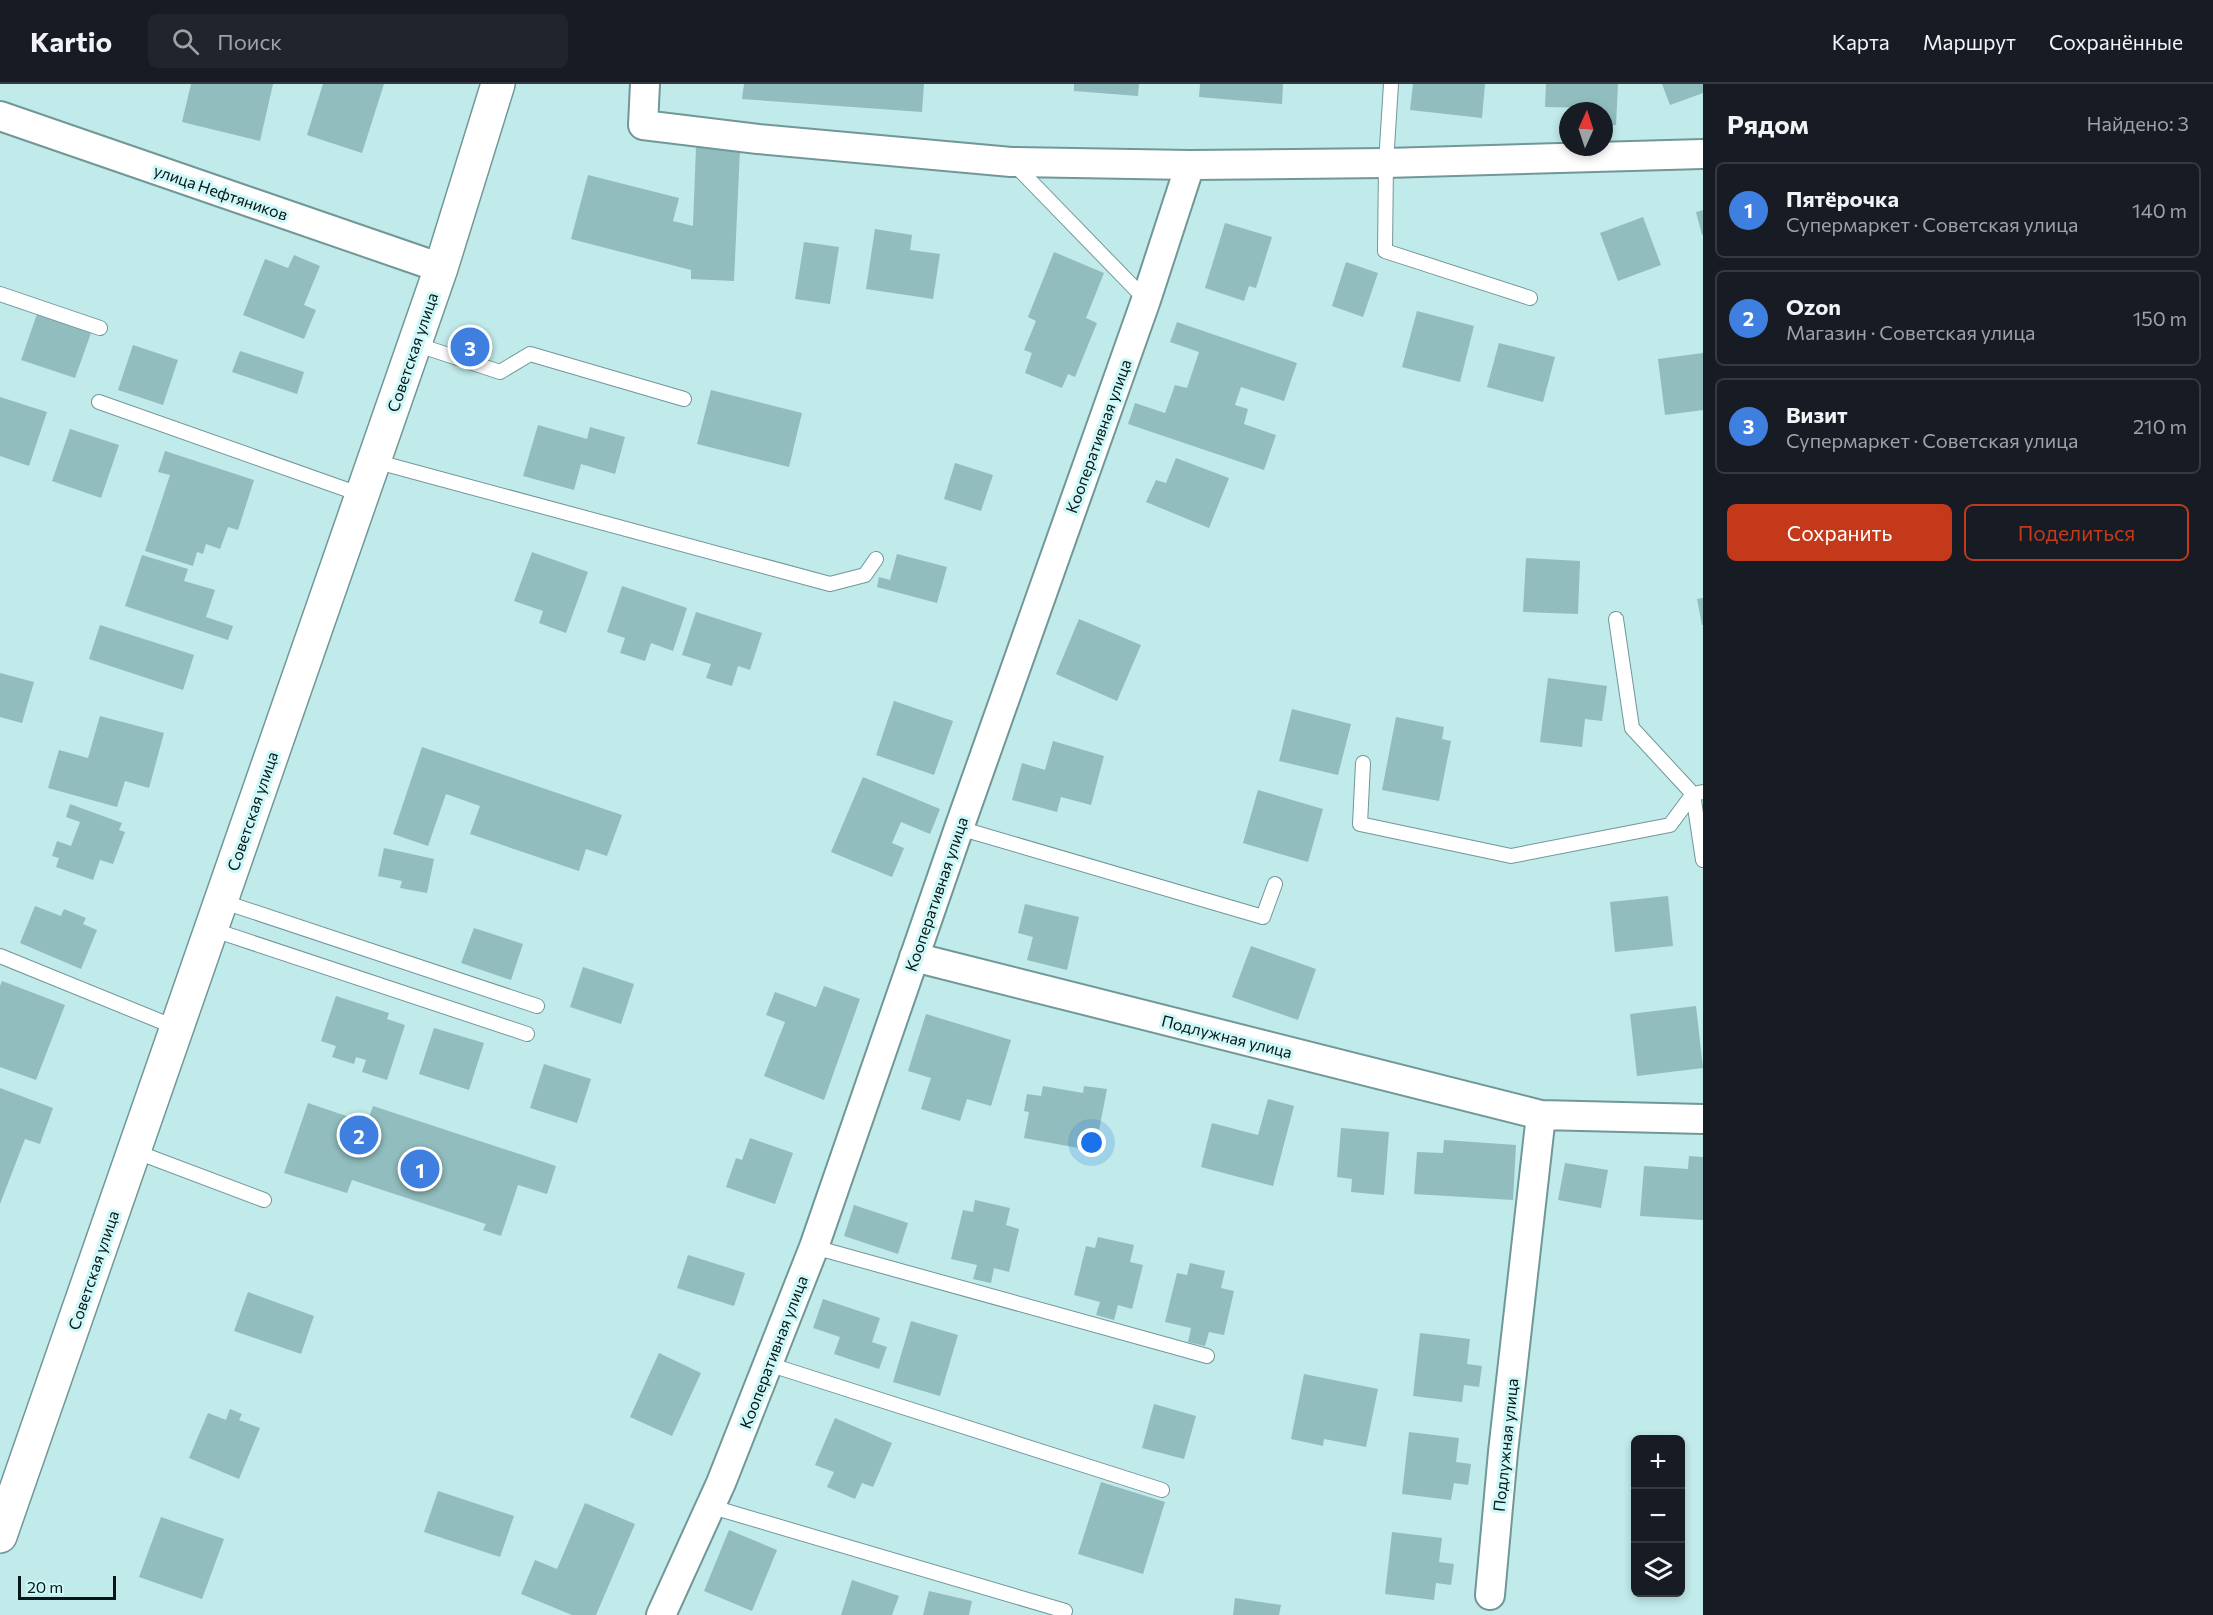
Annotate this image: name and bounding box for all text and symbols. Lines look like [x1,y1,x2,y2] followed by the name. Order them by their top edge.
[148,14,568,68] search box
[30,24,112,58] text: Kartio
[169,25,202,58] icon: search
[217,28,282,55] text: Поиск
[1832,29,1890,54] text: Карта
[1923,29,2016,54] text: Маршрут
[2049,29,2183,54] text: Сохранённые
[1559,102,1613,156] north arrow
[1727,108,1809,139] text: Рядом
[2087,111,2189,135] text: Найдено: 3
[152,160,290,224] street label: улица Нефтяников
[1786,185,1899,212] text: Пятёрочка
[1744,198,1753,222] text: 1
[2132,198,2187,222] text: 140 m
[1786,212,2078,236] text: Супермаркет · Советская улица
[383,290,441,414] street label: Советская улица
[1786,293,1841,320] text: Ozon
[1743,306,1754,330] text: 2
[2133,306,2187,330] text: 150 m
[1786,320,2035,344] text: Магазин · Советская улица
[450,324,490,370] pin: 3
[1061,356,1135,516] street label: Кооперативная улица
[1786,401,1848,428] text: Визит
[1743,414,1754,438] text: 3
[2133,414,2187,438] text: 210 m
[1786,428,2078,452] text: Супермаркет · Советская улица
[1727,504,1952,561] button: Сохранить
[1964,504,2189,561] button: Поделиться
[223,749,281,873] street label: Советская улица
[901,814,971,974] street label: Кооперативная улица
[1160,1011,1294,1061] street label: Подлужная улица
[340,1112,378,1158] pin: 2
[1077,1128,1106,1157] your location
[400,1146,440,1192] pin: 1
[64,1208,122,1332] street label: Советская улица
[735,1273,811,1431] street label: Кооперативная улица
[1489,1377,1521,1513] street label: Подлужная улица
[1631,1435,1685,1597] map controls
[1631,1435,1685,1489] button: +
[1631,1489,1685,1543] button: −
[1631,1543,1685,1597] button: layers
[18,1573,116,1600] scale bar
[27,1577,63,1596] text: 20 m

